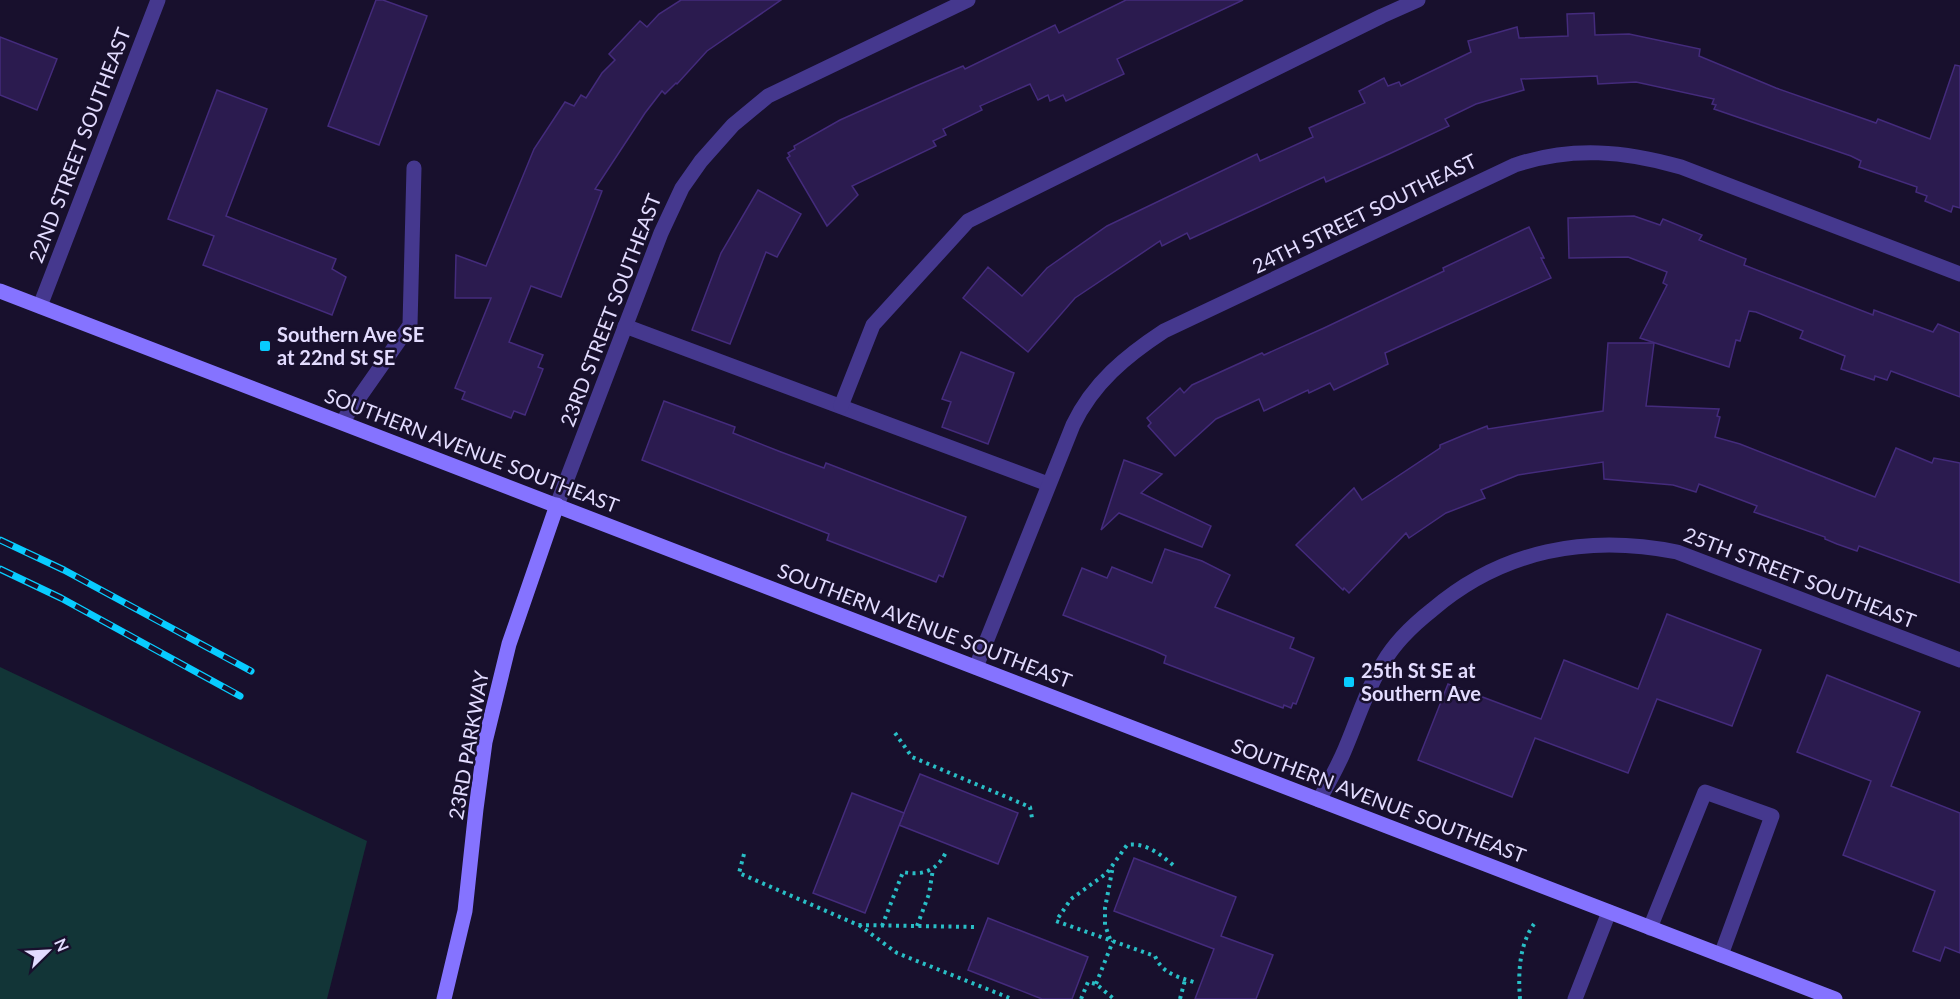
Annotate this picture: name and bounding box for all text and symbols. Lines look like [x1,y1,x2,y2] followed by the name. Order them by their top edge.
[23,24,135,266] street label: 22ND STREET SOUTHEAST
[1248,148,1480,278] street label: 24TH STREET SOUTHEAST
[555,190,666,430] street label: 23RD STREET SOUTHEAST
[277,322,424,369] place label: Southern Ave SE at 22nd St SE
[258,339,272,353] marker: Southern Ave SE at 22nd St SE
[322,383,623,517] street label: SOUTHERN AVENUE SOUTHEAST
[1681,522,1920,632] street label: 25TH STREET SOUTHEAST
[775,558,1076,692] street label: SOUTHERN AVENUE SOUTHEAST
[1361,658,1481,705] place label: 25th St SE at Southern Ave
[443,668,493,821] street label: 23RD PARKWAY
[1342,675,1356,689] marker: 25th St SE at Southern Ave
[1229,733,1530,867] street label: SOUTHERN AVENUE SOUTHEAST
[18,921,78,981] north arrow
[51,935,73,954] text: N

